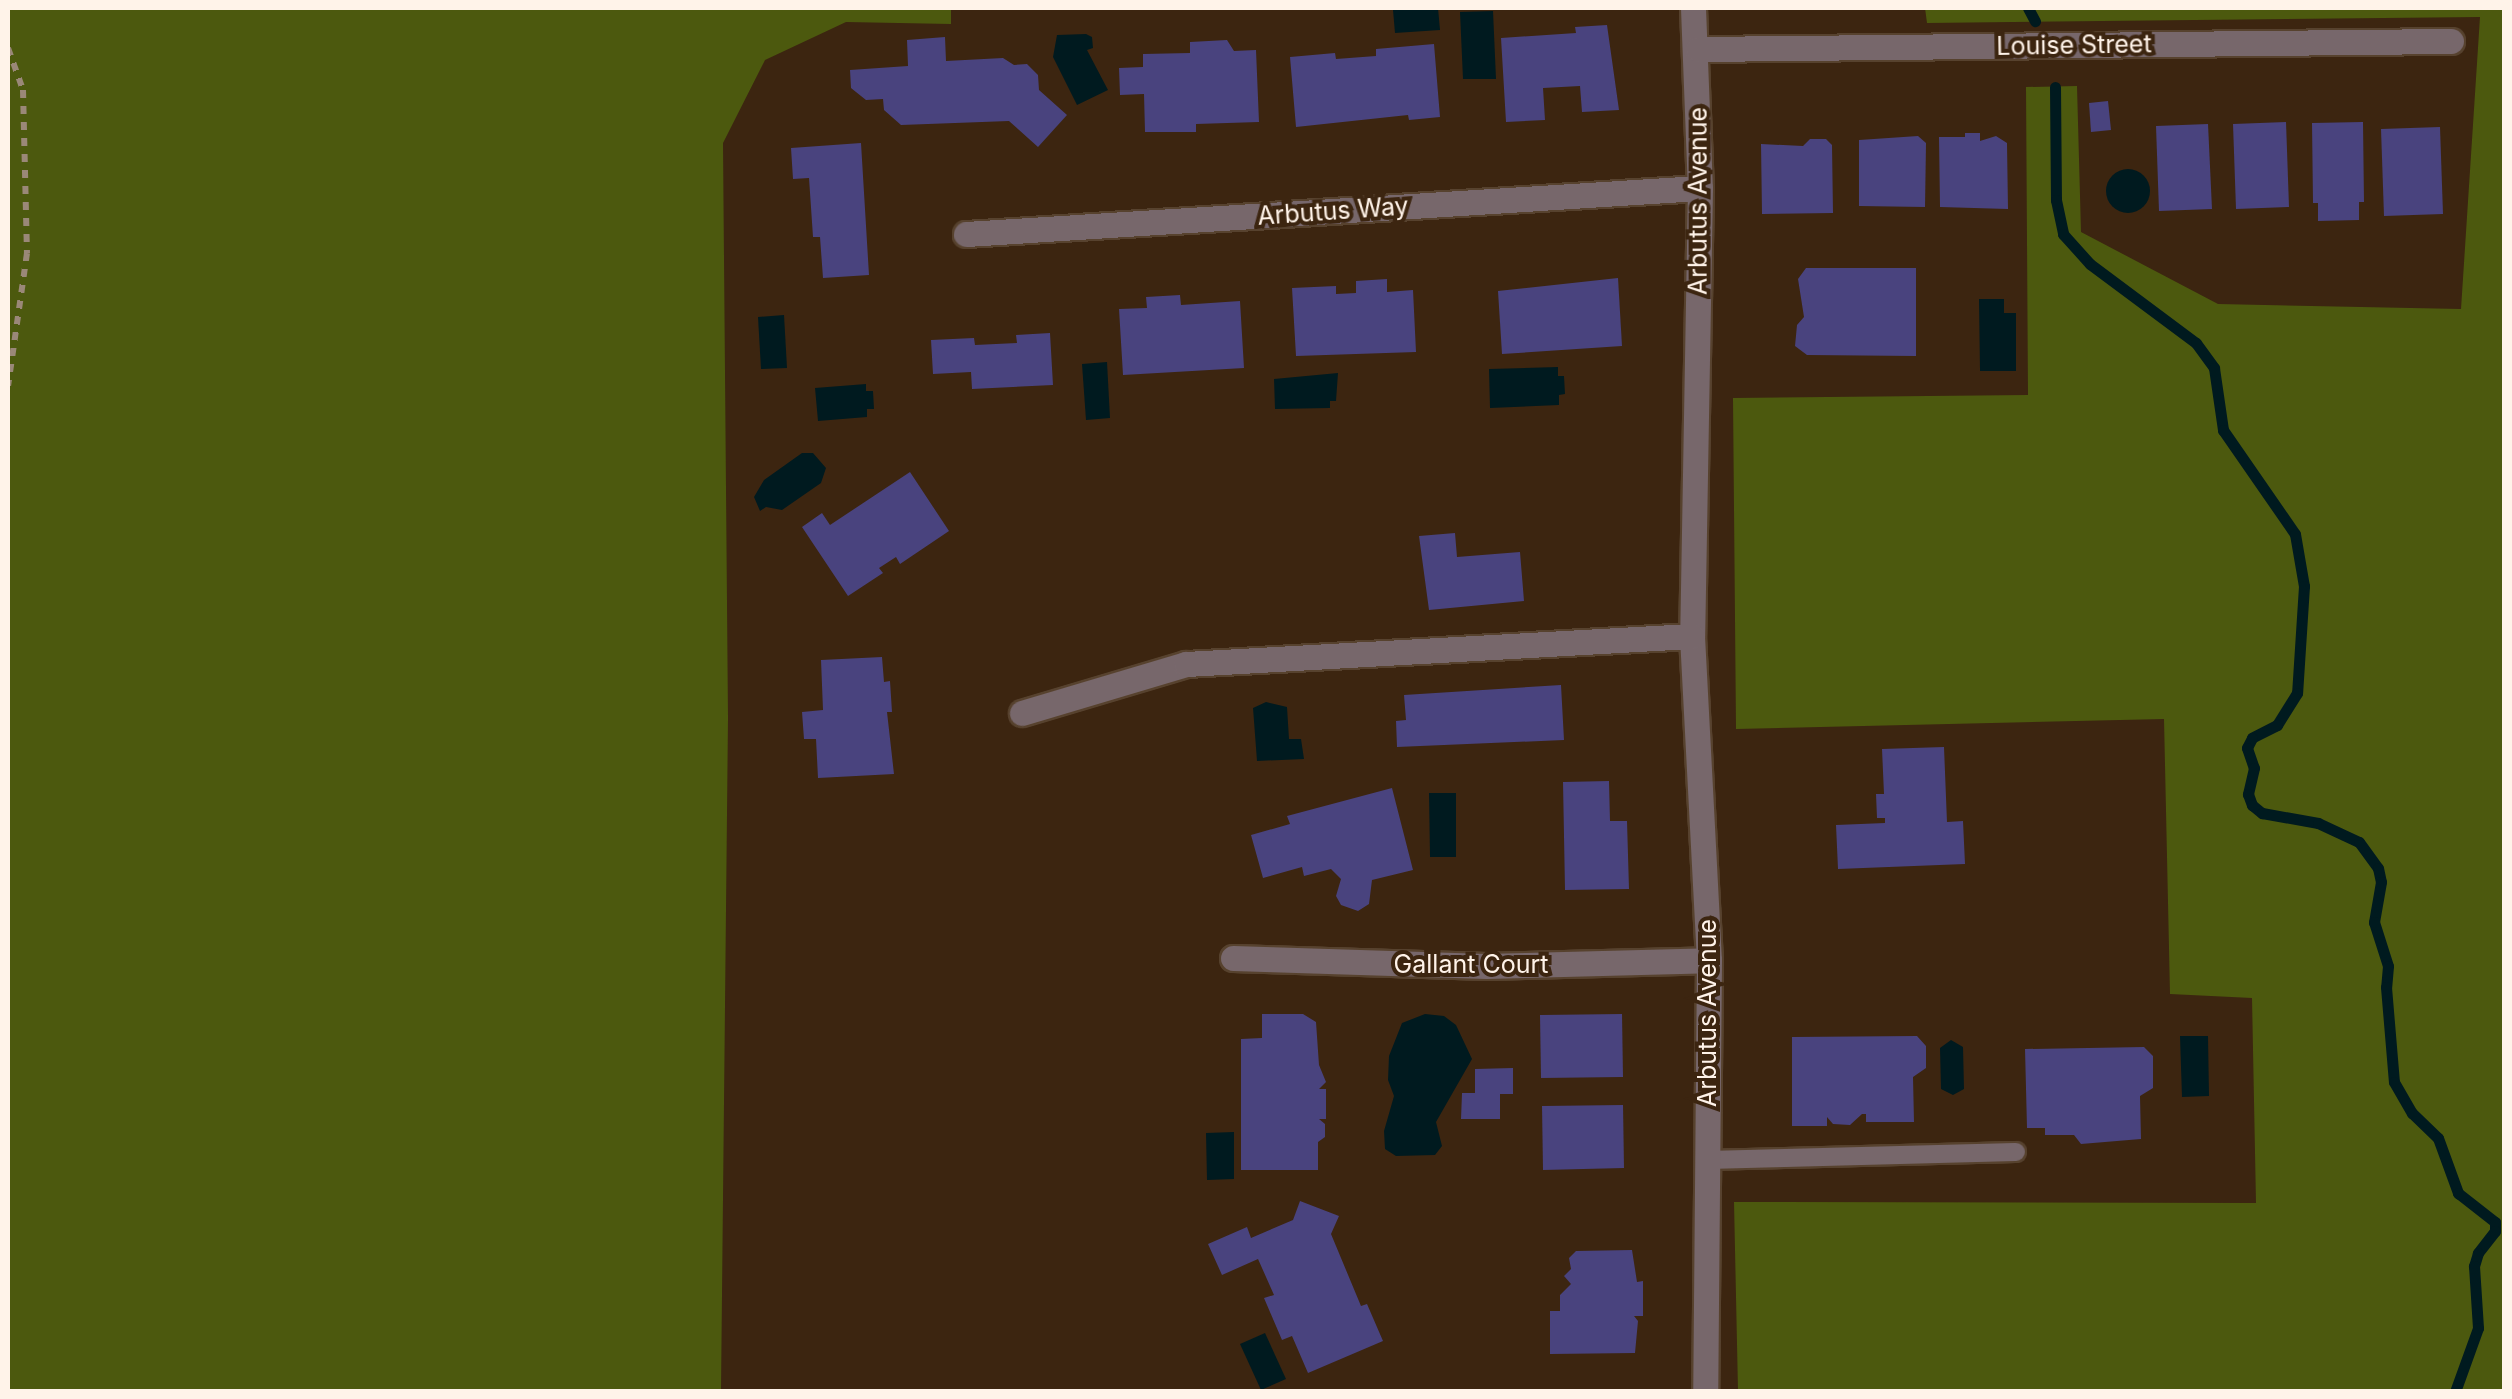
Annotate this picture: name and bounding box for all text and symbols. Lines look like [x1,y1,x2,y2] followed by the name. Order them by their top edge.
[1996,29,2152,61] street label: Louise Street
[1683,107,1713,295] street label: Arbutus Avenue
[1256,191,1410,231] street label: Arbutus Way
[1692,919,1722,1107] street label: Arbutus Avenue
[1394,949,1548,979] street label: Gallant Court

